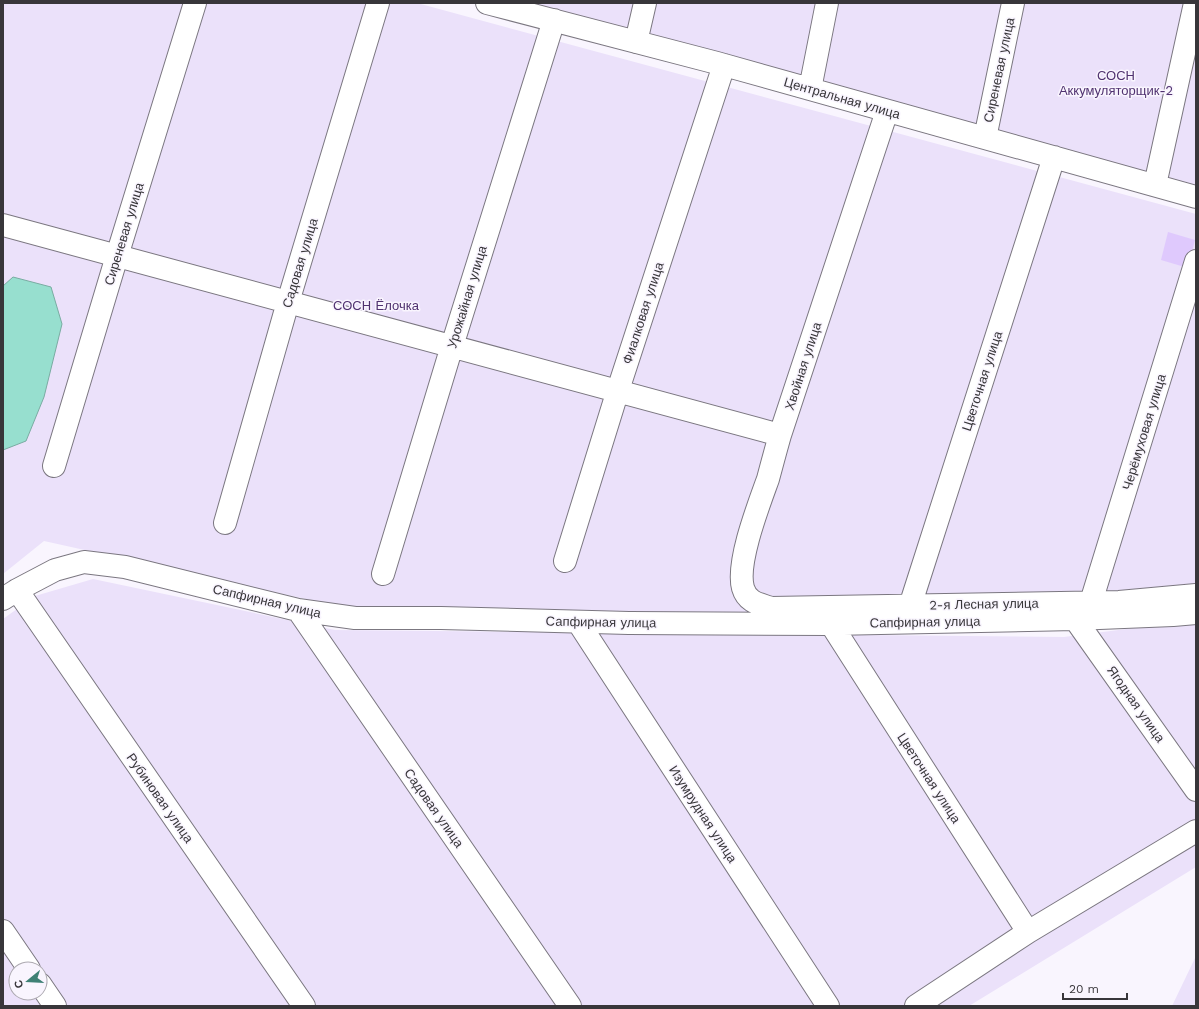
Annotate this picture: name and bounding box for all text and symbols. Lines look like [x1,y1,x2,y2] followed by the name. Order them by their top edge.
[981,16,1018,124] street label: Сиреневая улица
[1059,68,1173,98] park label: СОСН Аккумуляторщик-2
[782,74,903,122] street label: Центральная улица
[101,180,147,287] street label: Сиреневая улица
[279,216,321,310] street label: Садовая улица
[444,243,490,350] street label: Урожайная улица
[619,259,667,366] street label: Фиалковая улица
[333,298,420,313] park label: СОСН Ёлочка
[782,319,825,412] street label: Хвойная улица
[959,328,1005,433] street label: Цветочная улица
[1119,371,1169,492] street label: Черёмуховая улица
[211,581,323,621] street label: Сапфирная улица
[929,596,1040,612] street label: 2-я Лесная улица
[546,614,657,630] street label: Сапфирная улица
[870,614,981,630] street label: Сапфирная улица
[1104,663,1168,746] street label: Ягодная улица
[894,730,964,826] street label: Цветочная улица
[124,750,197,846] street label: Рубиновая улица
[666,763,740,866] street label: Изумрудная улица
[401,766,467,851] street label: Садовая улица
[8,961,48,1001] north arrow
[1063,975,1127,1001] scale bar
[12,978,26,990] text: С
[1069,982,1099,996] text: 20 m

